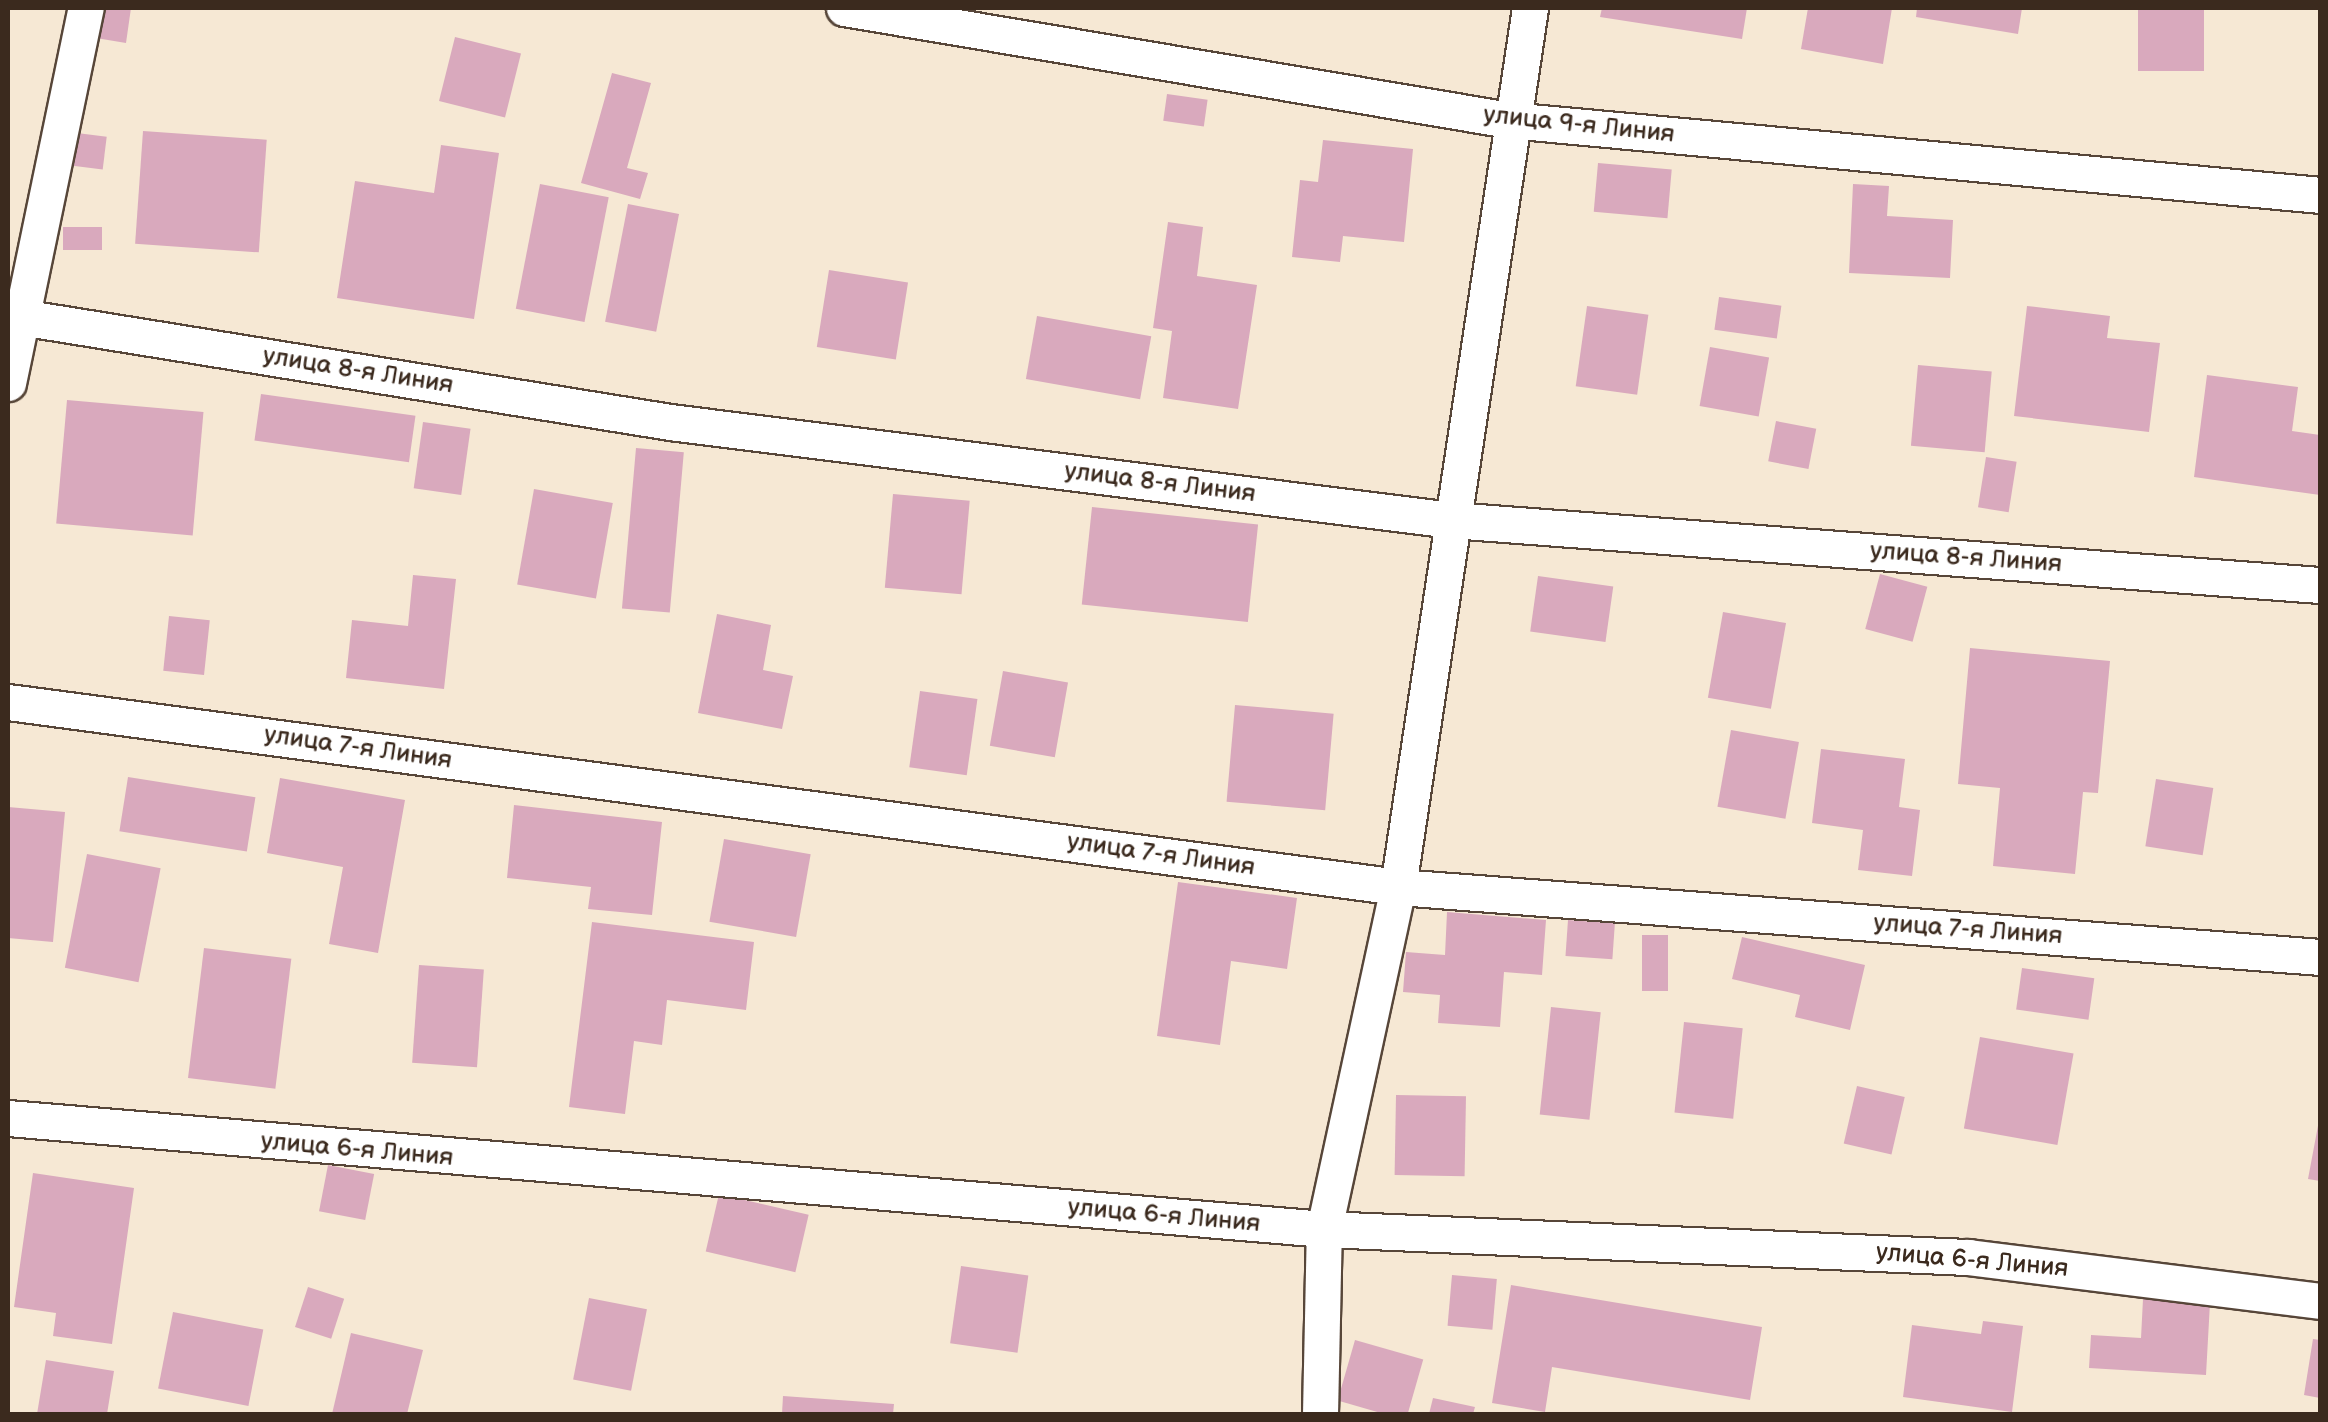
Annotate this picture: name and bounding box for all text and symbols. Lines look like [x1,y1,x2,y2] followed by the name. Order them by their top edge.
[1482,100,1676,150] street label: улица 9-я Линия
[261,341,455,401] street label: улица 8-я Линия
[1063,456,1257,510] street label: улица 8-я Линия
[1869,536,2063,580] street label: улица 8-я Линия
[262,720,454,776] street label: улица 7-я Линия
[1065,827,1257,883] street label: улица 7-я Линия
[1872,908,2064,952] street label: улица 7-я Линия
[260,1127,454,1173] street label: улица 6-я Линия
[1067,1193,1261,1239] street label: улица 6-я Линия
[1875,1238,2069,1284] street label: улица 6-я Линия

